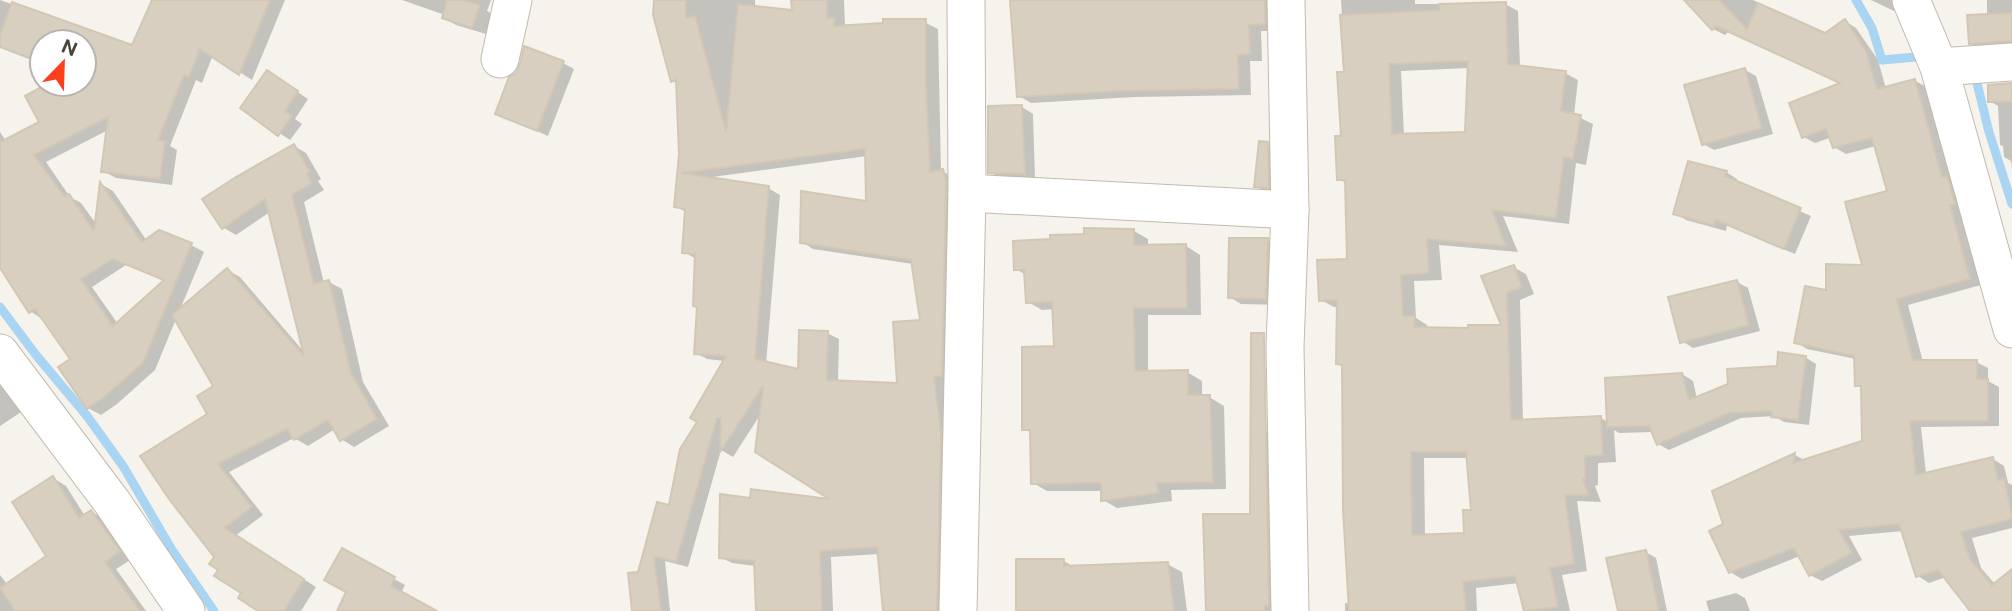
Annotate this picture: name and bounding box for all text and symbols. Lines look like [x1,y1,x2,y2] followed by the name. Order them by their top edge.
[28,28,98,98] north arrow
[59,34,81,60] text: N

